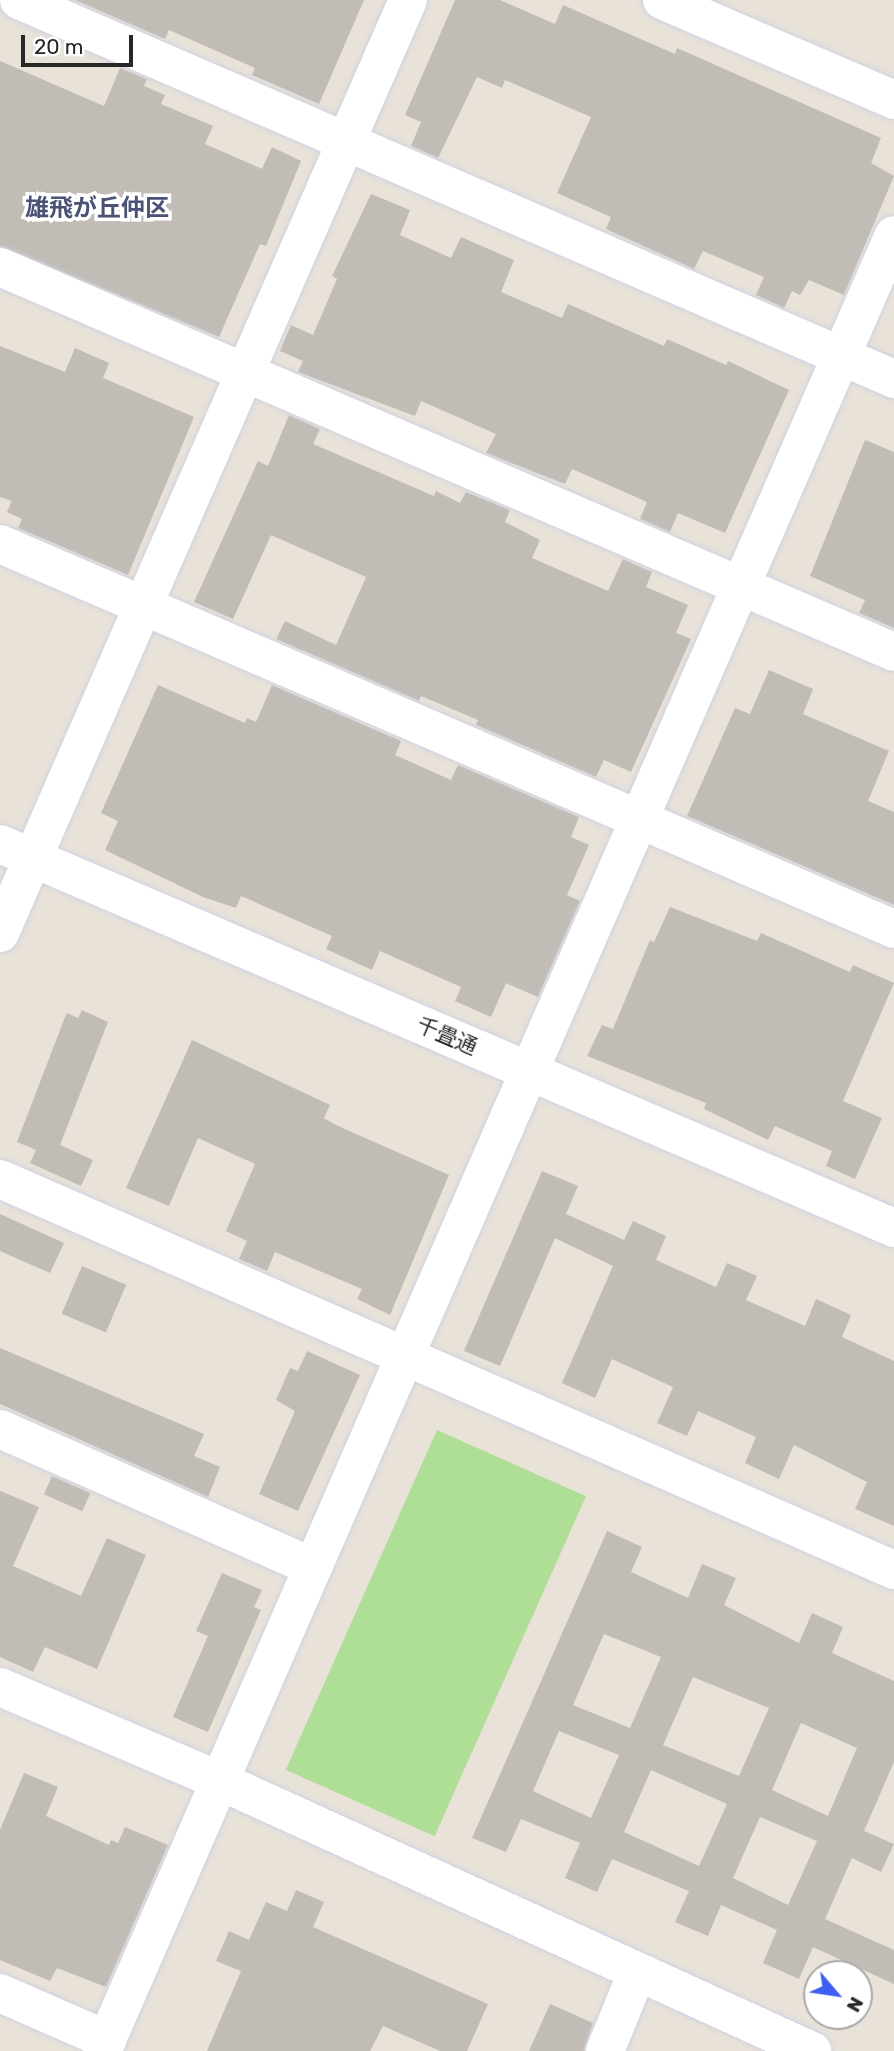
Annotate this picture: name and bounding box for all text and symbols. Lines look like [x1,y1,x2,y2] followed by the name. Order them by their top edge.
[24,21,136,65] scale bar
[34,34,83,59] text: 20 m
[25,195,169,223] district label: 雄飛が丘仲区
[413,1012,481,1060] street label: 千畳通
[803,1960,873,2030] north arrow
[842,1993,868,2016] text: N

